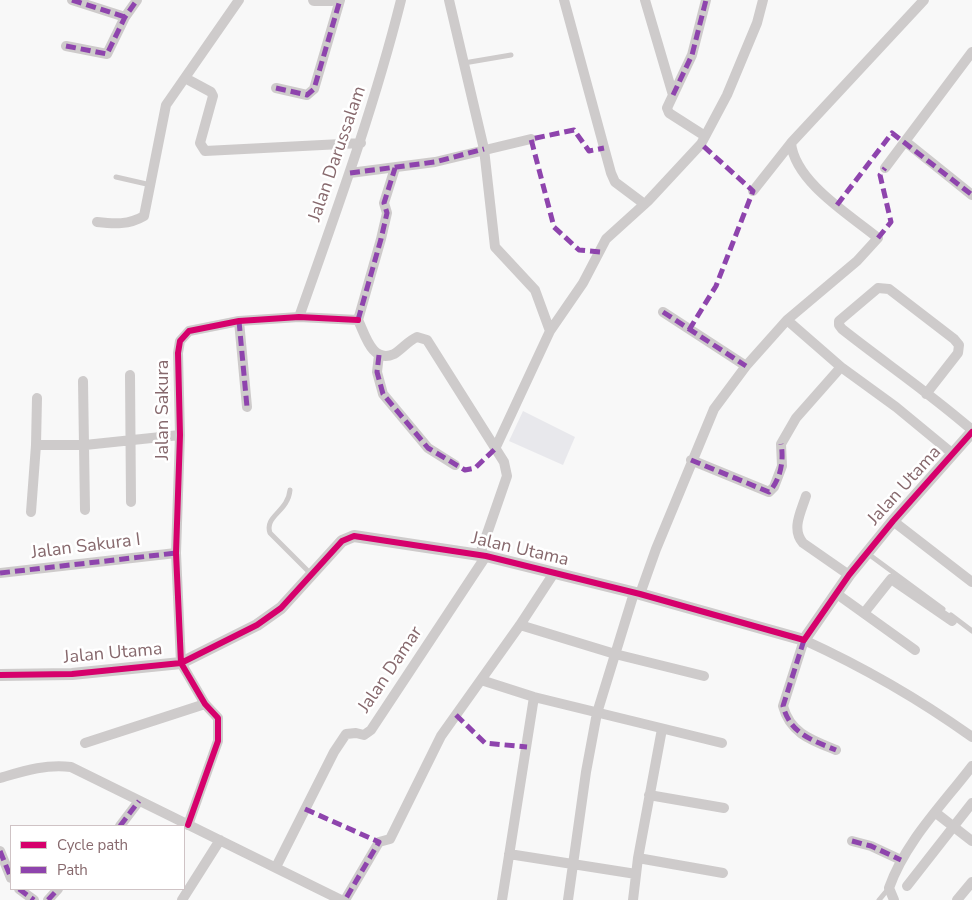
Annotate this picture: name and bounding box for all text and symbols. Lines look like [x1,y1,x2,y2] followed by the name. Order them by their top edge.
[305,84,371,224] street label: Jalan Darussalam
[153,360,175,460] street label: Jalan Sakura
[864,442,946,530] street label: Jalan Utama
[469,528,571,572] street label: Jalan Utama
[30,530,142,564] street label: Jalan Sakura I
[354,623,428,717] street label: Jalan Damar
[63,639,163,669] street label: Jalan Utama
[10,825,185,890] legend
[57,835,128,855] text: Cycle path
[57,860,88,880] text: Path

